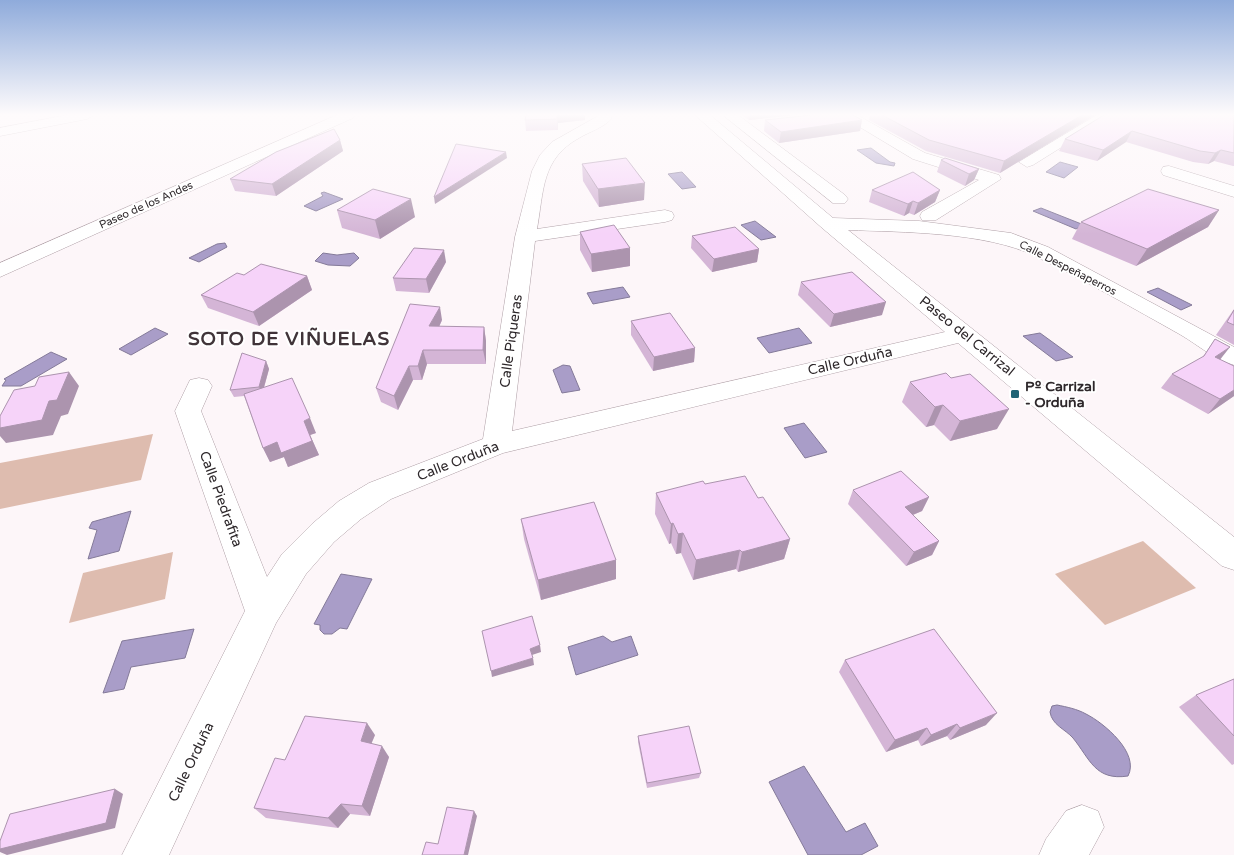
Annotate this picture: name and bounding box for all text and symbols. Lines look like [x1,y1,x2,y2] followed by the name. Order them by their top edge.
[97,178,195,232] street label: Paseo de los Andes
[1017,238,1119,298] street label: Calle Despeñaperros
[916,292,1018,380] street label: Paseo del Carrizal
[496,293,526,389] street label: Calle Piqueras
[188,327,390,350] district label: SOTO DE VIÑUELAS
[806,343,894,379] street label: Calle Orduña
[1025,378,1095,411] place label: Pº Carrizal - Orduña
[1009,388,1021,400] marker: Pº Carrizal - Orduña
[415,438,501,484] street label: Calle Orduña
[196,449,246,549] street label: Calle Piedrafita
[164,719,218,805] street label: Calle Orduña

